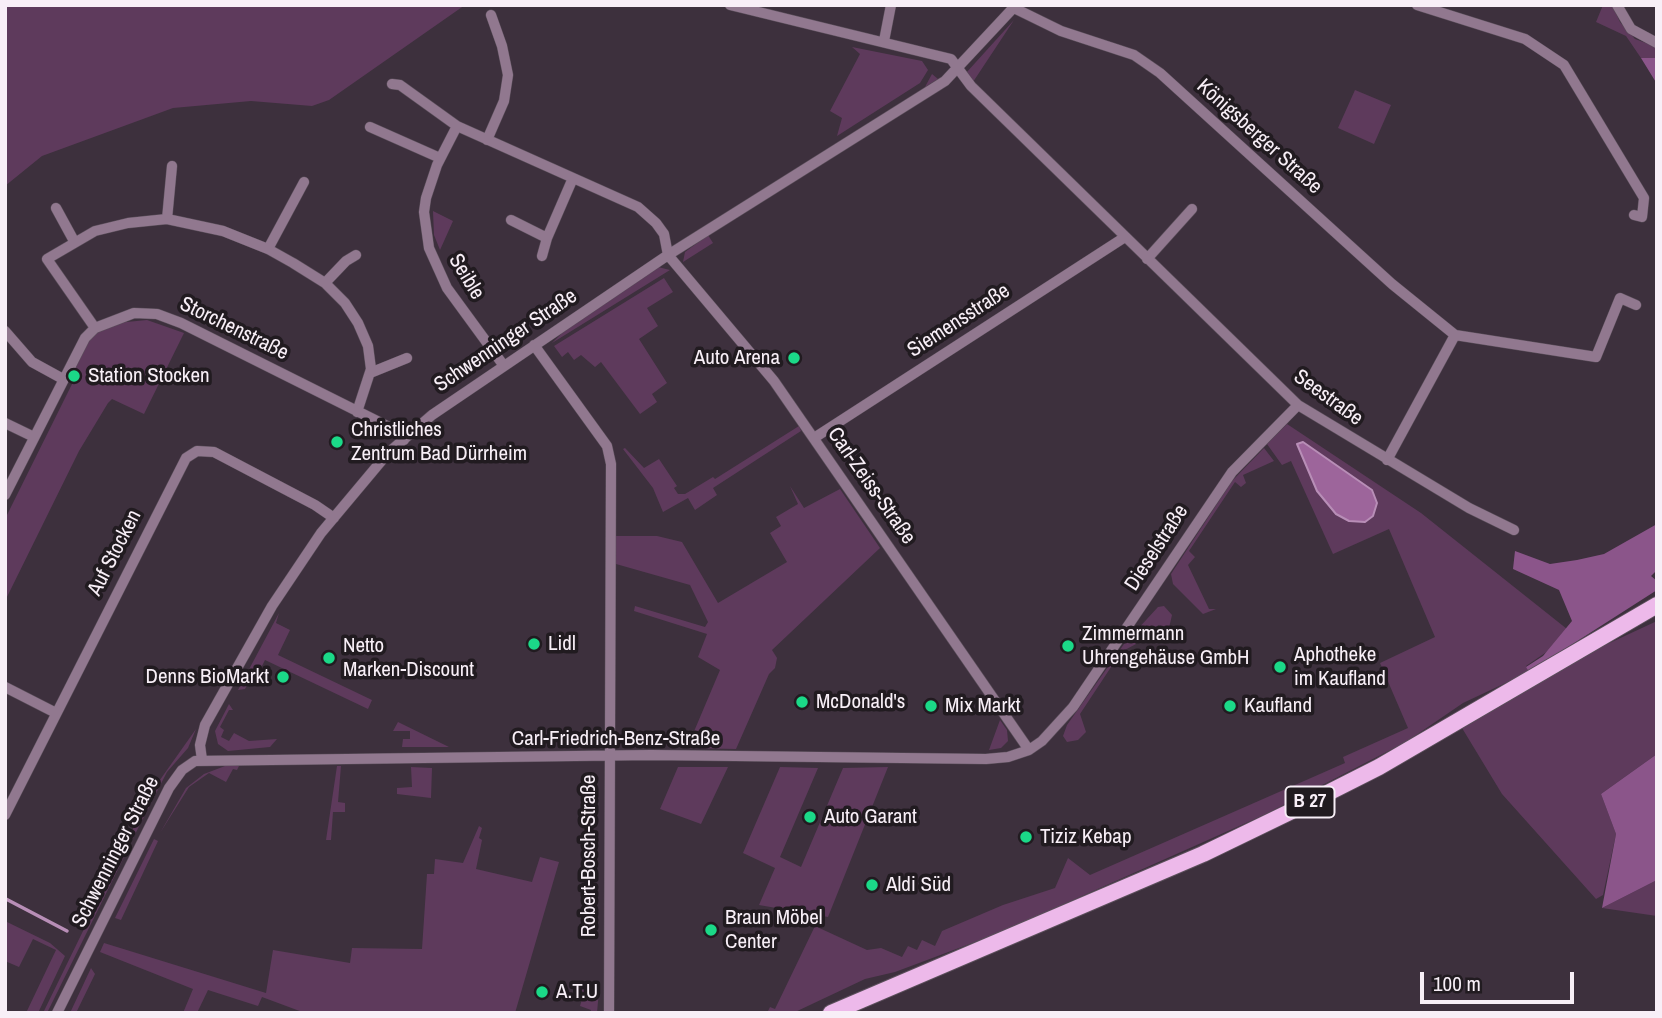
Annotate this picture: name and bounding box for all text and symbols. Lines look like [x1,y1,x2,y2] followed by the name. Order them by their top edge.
[1191,74,1327,200] street label: Königsberger Straße
[443,250,489,304] street label: Seible
[903,279,1015,363] street label: Siemensstraße
[430,284,582,398] street label: Schwenninger Straße
[176,292,292,366] street label: Storchenstraße
[694,345,780,371] place label: Auto Arena
[786,350,802,366] marker: Auto Arena
[88,363,210,389] place label: Station Stocken
[1288,364,1368,432] street label: Seestraße
[66,368,82,384] marker: Station Stocken
[351,417,527,467] place label: Christliches Zentrum Bad Dürrheim
[821,423,921,549] street label: Carl-Zeiss-Straße
[329,434,345,450] marker: Christliches Zentrum Bad Dürrheim
[1120,500,1194,596] street label: Dieselstraße
[83,506,147,600] street label: Auf Stocken
[1082,621,1249,671] place label: Zimmermann Uhrengehäuse GmbH
[548,631,576,657] place label: Lidl
[343,633,474,683] place label: Netto Marken-Discount
[526,636,542,652] marker: Lidl
[1060,638,1076,654] marker: Zimmermann Uhrengehäuse GmbH
[1294,642,1386,692] place label: Aphotheke im Kaufland
[321,650,337,666] marker: Netto Marken-Discount
[1272,659,1288,675] marker: Aphotheke im Kaufland
[146,664,269,690] place label: Denns BioMarkt
[275,669,291,685] marker: Denns BioMarkt
[816,689,905,715] place label: McDonald's
[945,693,1021,719] place label: Mix Markt
[1244,693,1312,719] place label: Kaufland
[794,694,810,710] marker: McDonald's
[923,698,939,714] marker: Mix Markt
[1222,698,1238,714] marker: Kaufland
[512,726,720,752] street label: Carl-Friedrich-Benz-Straße
[67,772,165,932] street label: Schwenninger Straße
[576,775,602,937] street label: Robert-Bosch-Straße
[1286,786,1334,818] road number: B 27
[824,804,917,830] place label: Auto Garant
[802,809,818,825] marker: Auto Garant
[1040,824,1132,850] place label: Tiziz Kebap
[1018,829,1034,845] marker: Tiziz Kebap
[886,872,951,898] place label: Aldi Süd
[864,877,880,893] marker: Aldi Süd
[725,905,823,955] place label: Braun Möbel Center
[703,922,719,938] marker: Braun Möbel Center
[1424,958,1578,1002] scale bar
[1433,969,1481,998] text: 100 m
[556,979,598,1005] place label: A.T.U
[534,984,550,1000] marker: A.T.U

